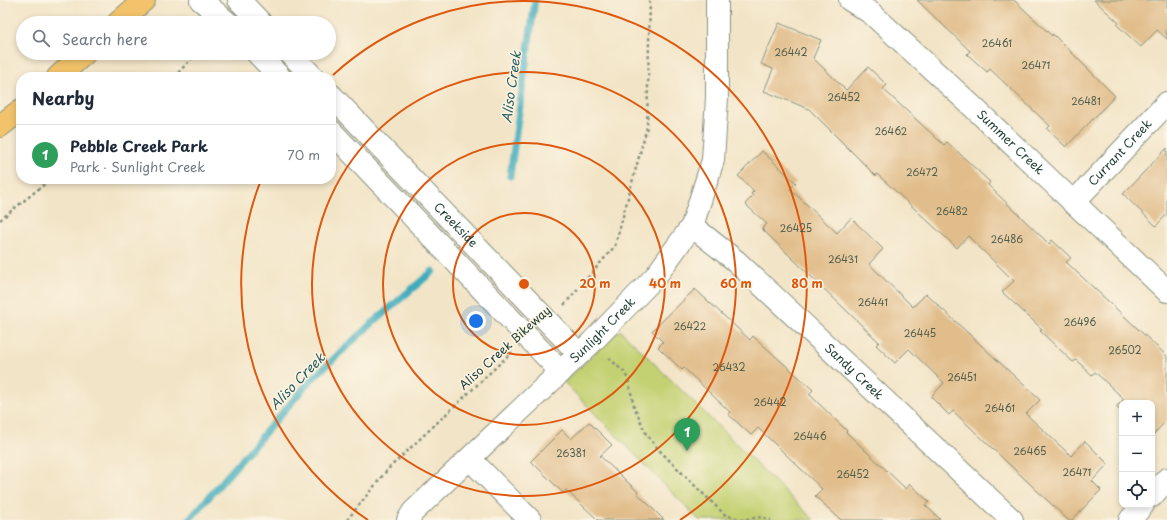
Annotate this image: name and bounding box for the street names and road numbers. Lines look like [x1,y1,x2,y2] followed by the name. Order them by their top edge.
[973,105,1049,178] street label: Summer Creek
[1084,115,1155,189] street label: Currant Creek
[430,198,482,251] street label: Creekside
[565,293,639,367] street label: Sunlight Creek
[454,301,554,394] street label: Aliso Creek Bikeway
[821,339,888,403] street label: Sandy Creek

